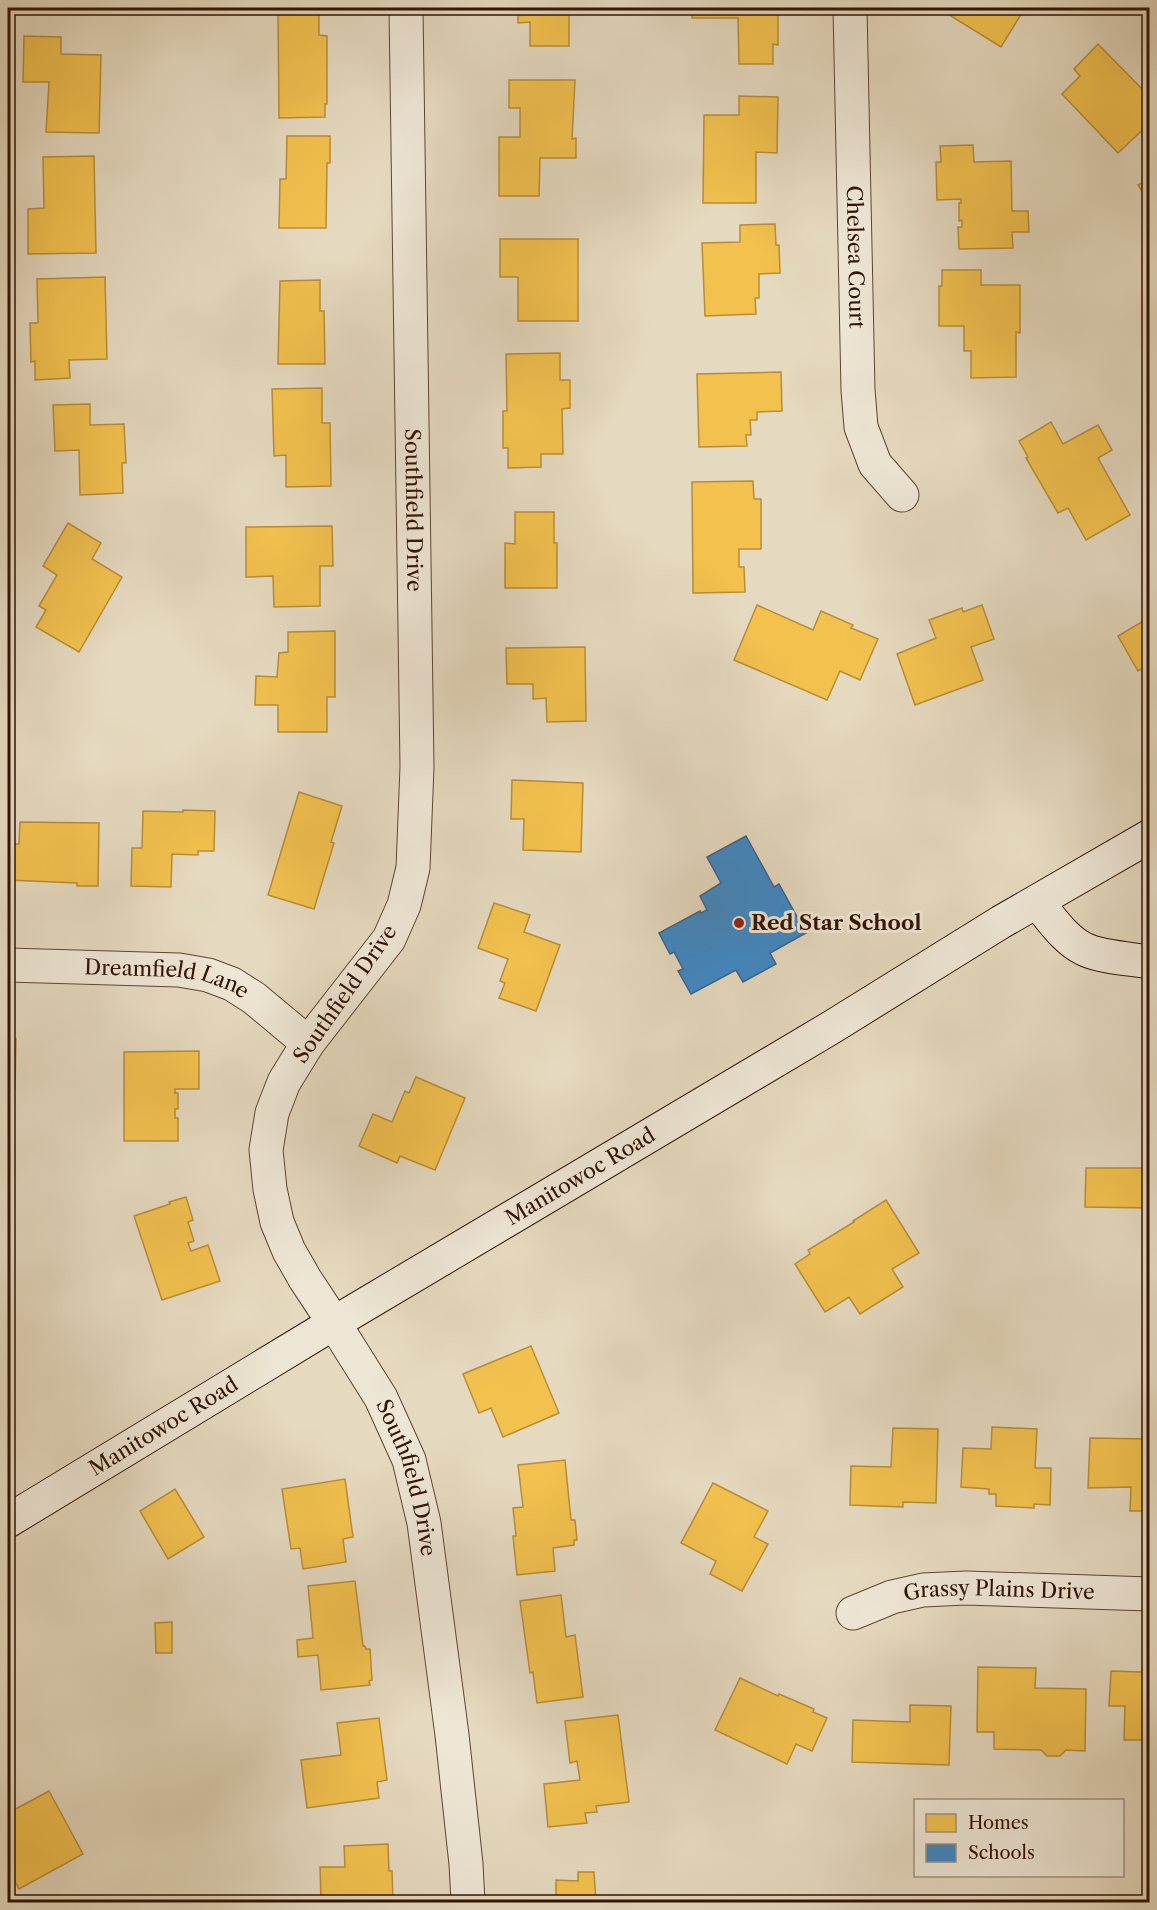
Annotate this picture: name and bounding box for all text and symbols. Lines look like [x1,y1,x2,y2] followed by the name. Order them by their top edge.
[842,185,870,329] street label: Chelsea Court
[400,428,427,592] street label: Southfield Drive
[751,910,922,935] place label: Red Star School
[732,916,746,930] marker: Red Star School
[288,920,402,1068] street label: Southfield Drive
[84,954,254,1004] street label: Dreamfield Lane
[501,1122,660,1230] street label: Manitowoc Road
[84,1371,242,1481] street label: Manitowoc Road
[371,1395,441,1558] street label: Southfield Drive
[901,1575,1095,1606] street label: Grassy Plains Drive
[914,1799,1124,1877] legend
[968,1812,1029,1834] text: Homes
[968,1842,1035,1864] text: Schools

